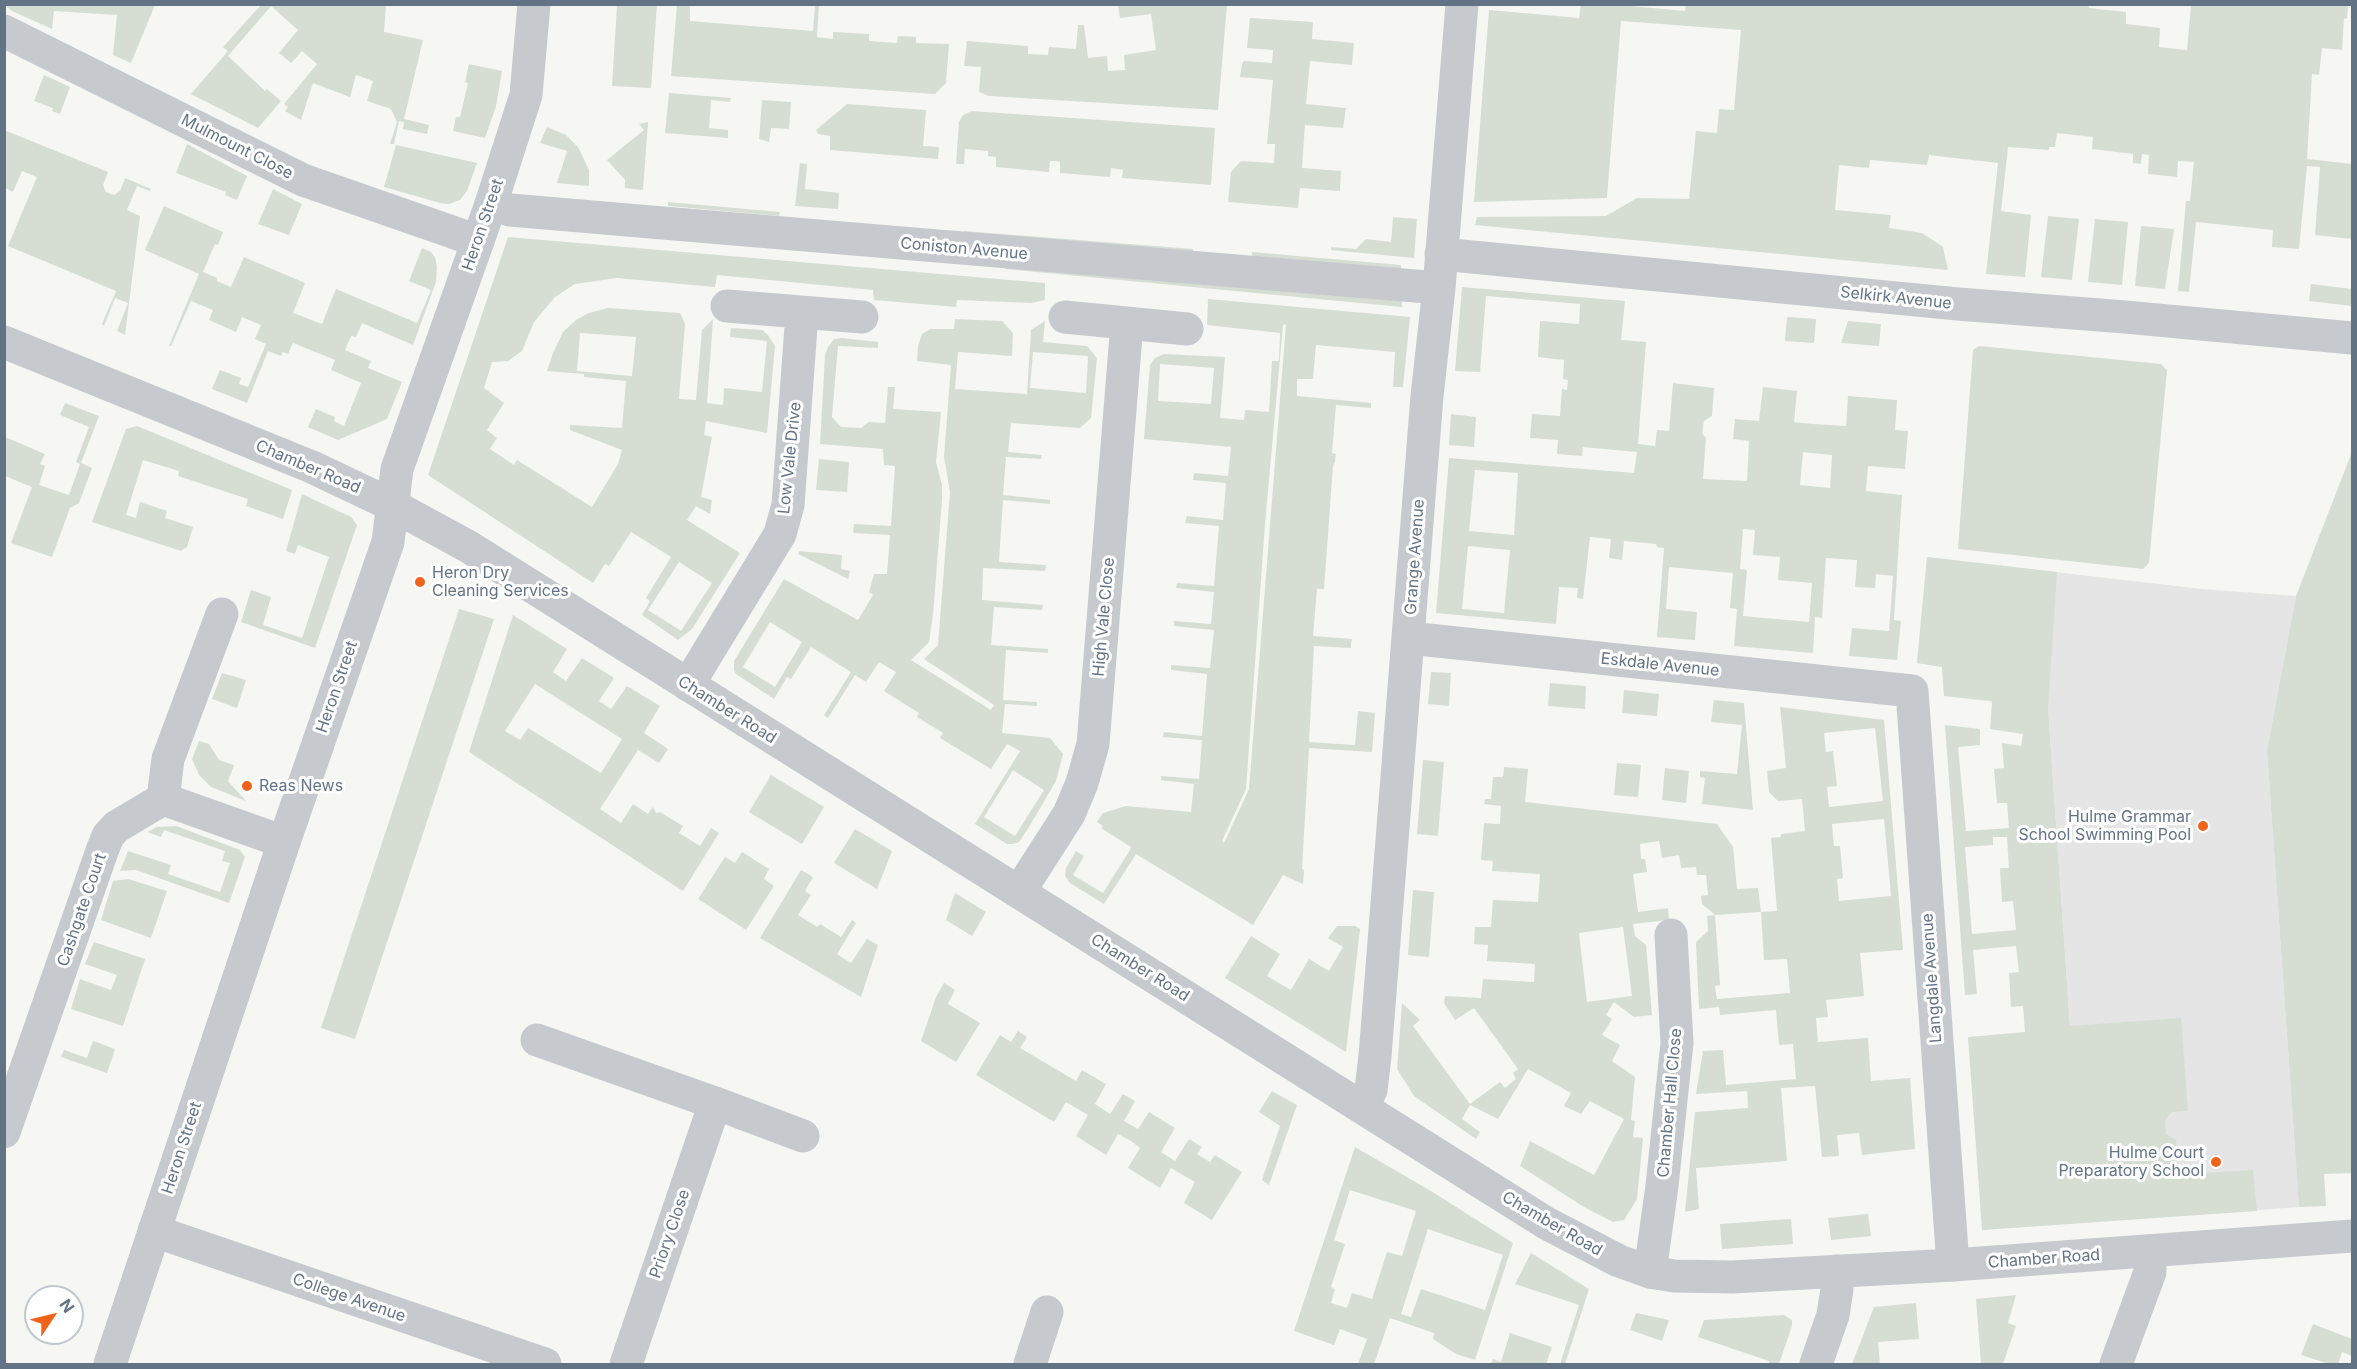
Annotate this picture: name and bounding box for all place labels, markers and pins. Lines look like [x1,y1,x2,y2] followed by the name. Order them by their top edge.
[432,563,569,601] place label: Heron Dry Cleaning Services
[413,575,427,589] marker: Heron Dry Cleaning Services
[259,776,343,796] place label: Reas News
[240,779,254,793] marker: Reas News
[2018,807,2191,845] place label: Hulme Grammar School Swimming Pool
[2196,819,2210,833] marker: Hulme Grammar School Swimming Pool
[2058,1143,2204,1181] place label: Hulme Court Preparatory School
[2209,1155,2223,1169] marker: Hulme Court Preparatory School

